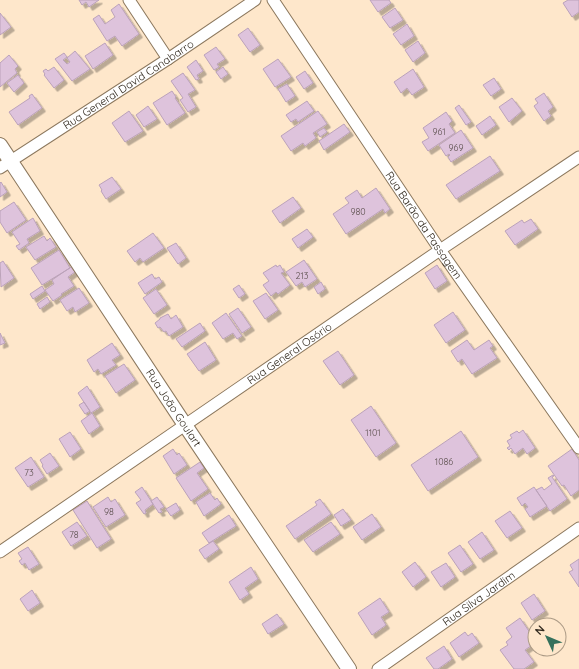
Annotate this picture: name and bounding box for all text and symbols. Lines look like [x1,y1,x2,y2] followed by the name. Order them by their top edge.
[60,36,197,132] street label: Rua General David Canabarro
[432,126,446,137] house number: 961
[449,142,463,153] house number: 969
[382,169,465,282] street label: Rua Barão da Passagem
[350,206,366,217] house number: 980
[295,270,309,281] house number: 213
[244,319,335,387] street label: Rua General Osório
[143,366,205,449] street label: Rua João Goulart
[365,427,381,438] house number: 1101
[435,456,453,467] house number: 1086
[24,467,34,478] house number: 73
[104,506,114,517] house number: 98
[69,529,79,540] house number: 78
[440,568,518,629] street label: Rua Silva Jardim
[527,617,567,657] north arrow
[532,622,548,638] text: N

